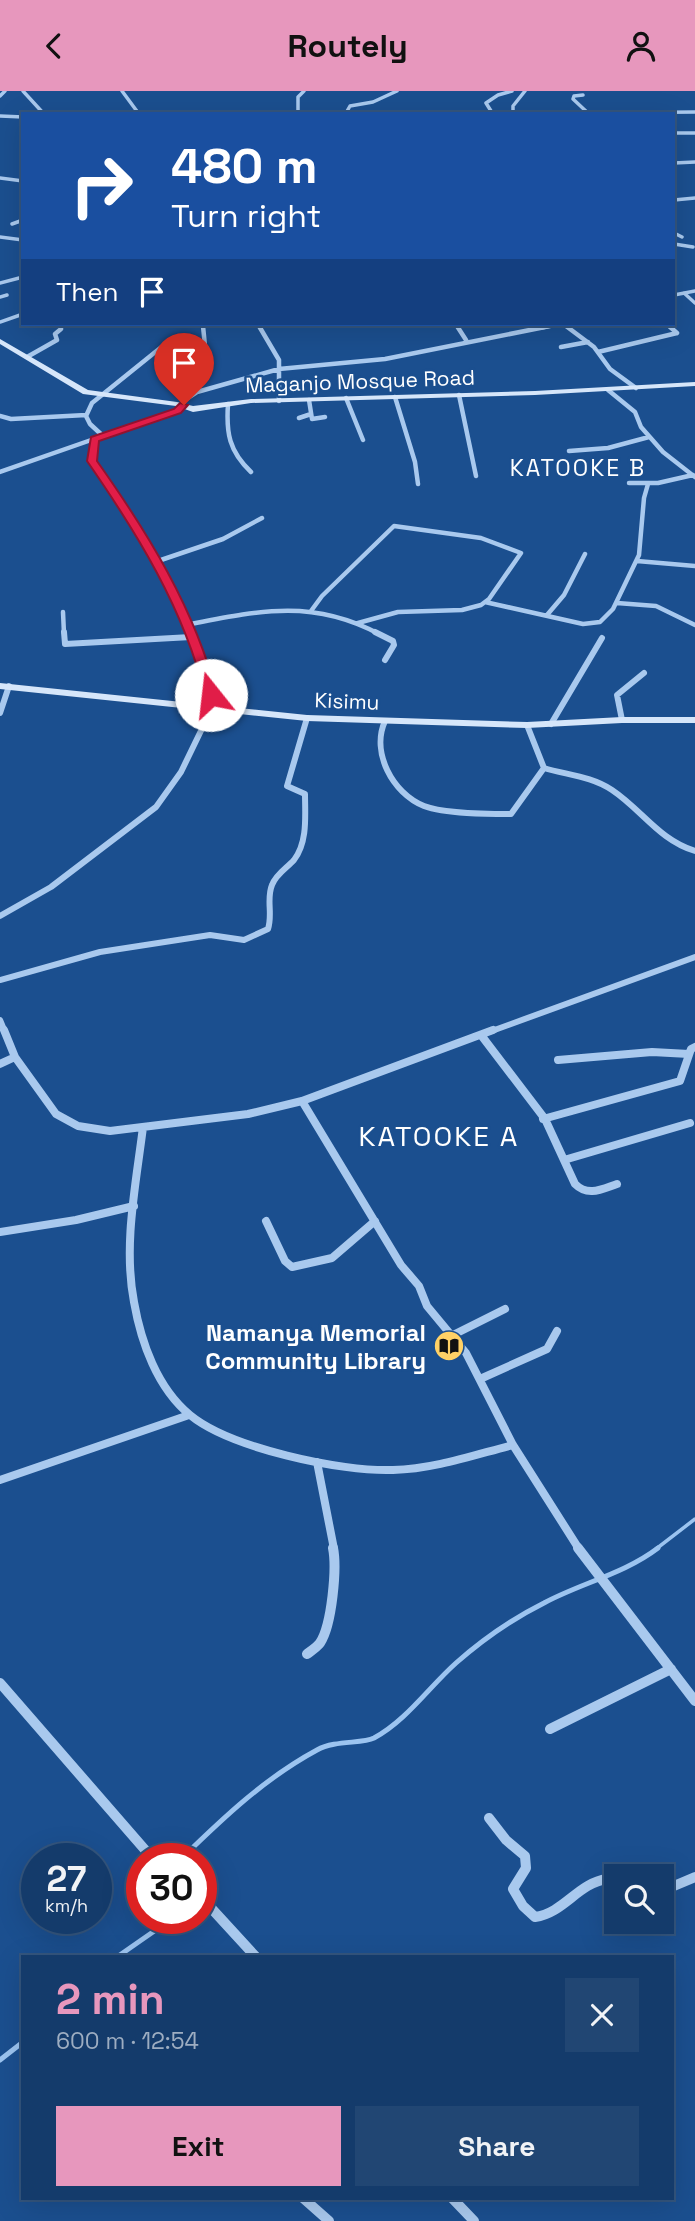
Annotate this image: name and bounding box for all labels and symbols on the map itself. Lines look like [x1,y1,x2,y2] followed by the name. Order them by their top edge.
[154,333,214,405] pin
[245,363,475,399] street label: Maganjo Mosque Road
[510,453,646,483] district label: KATOOKE B
[174,658,248,732] position arrow
[314,686,380,716] street label: Kisimu
[359,1118,519,1154] district label: KATOOKE A
[205,1317,426,1376] place label: Namanya Memorial Community Library
[432,1329,466,1363] library icon: Namanya Memorial Community Library
[126,1843,217,1934] speed limit sign: 30

